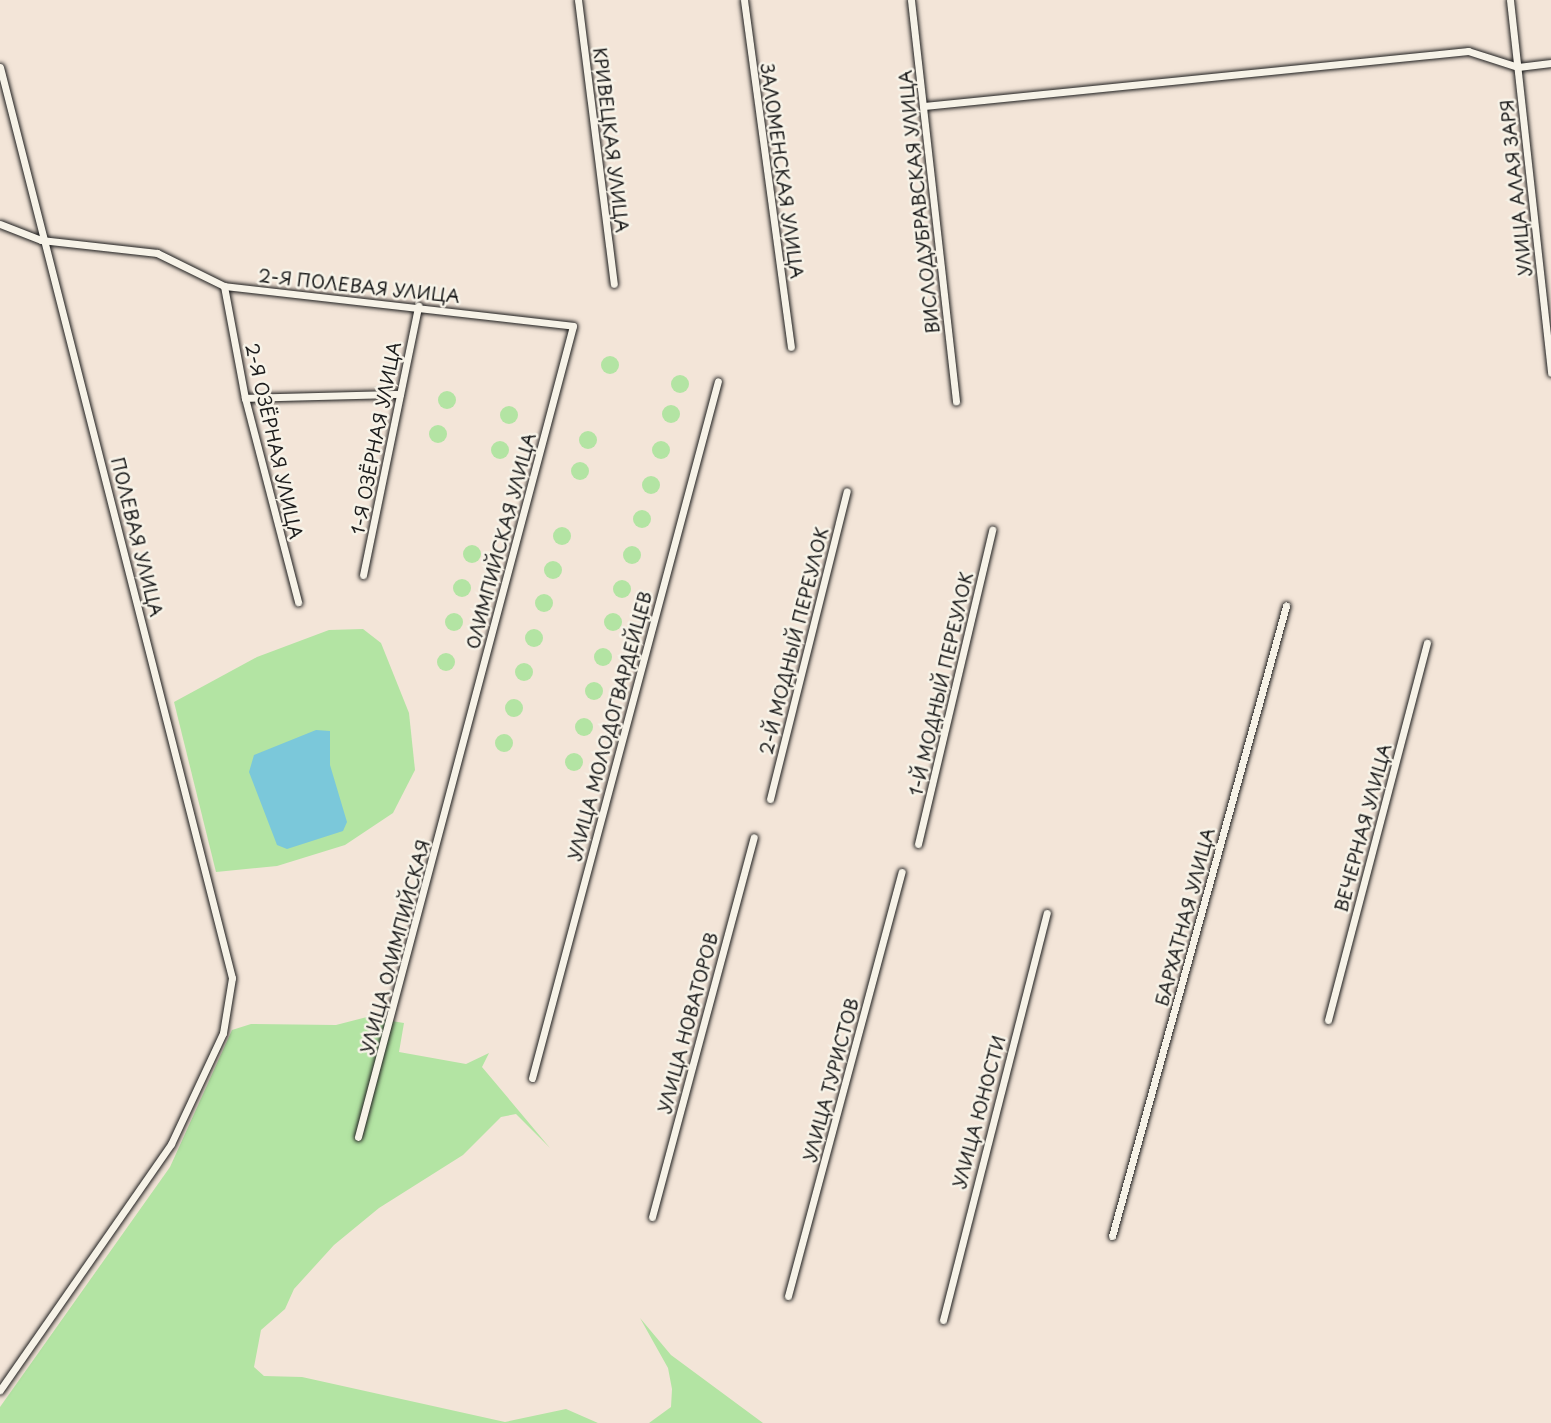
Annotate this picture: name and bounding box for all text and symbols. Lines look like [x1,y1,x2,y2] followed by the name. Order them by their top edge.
[589,46,633,234] street label: КРИВЕЦКАЯ УЛИЦА
[756,62,808,280] street label: ЗАЛОМЕНСКАЯ УЛИЦА
[894,69,944,335] street label: ВИСЛОДУБРАВСКАЯ УЛИЦА
[1496,98,1536,278] street label: УЛИЦА АЛАЯ ЗАРЯ
[257,265,461,307] street label: 2-Я ПОЛЕВАЯ УЛИЦА
[347,340,405,536] street label: 1-Я ОЗЁРНАЯ УЛИЦА
[241,341,307,541] street label: 2-Я ОЗЁРНАЯ УЛИЦА
[462,431,540,651] street label: ОЛИМПИЙСКАЯ УЛИЦА
[107,456,167,618] street label: ПОЛЕВАЯ УЛИЦА
[755,524,833,758] street label: 2-Й МОДНЫЙ ПЕРЕУЛОК
[905,569,977,799] street label: 1-Й МОДНЫЙ ПЕРЕУЛОК
[563,588,657,864] street label: УЛИЦА МОЛОДОГВАРДЕЙЦЕВ
[1330,742,1396,914] street label: ВЕЧЕРНАЯ УЛИЦА
[1151,825,1219,1009] street label: БАРХАТНАЯ УЛИЦА
[356,837,434,1057] street label: УЛИЦА ОЛИМПИЙСКАЯ
[653,930,723,1116] street label: УЛИЦА НОВАТОРОВ
[798,995,864,1165] street label: УЛИЦА ТУРИСТОВ
[948,1032,1010,1192] street label: УЛИЦА ЮНОСТИ

